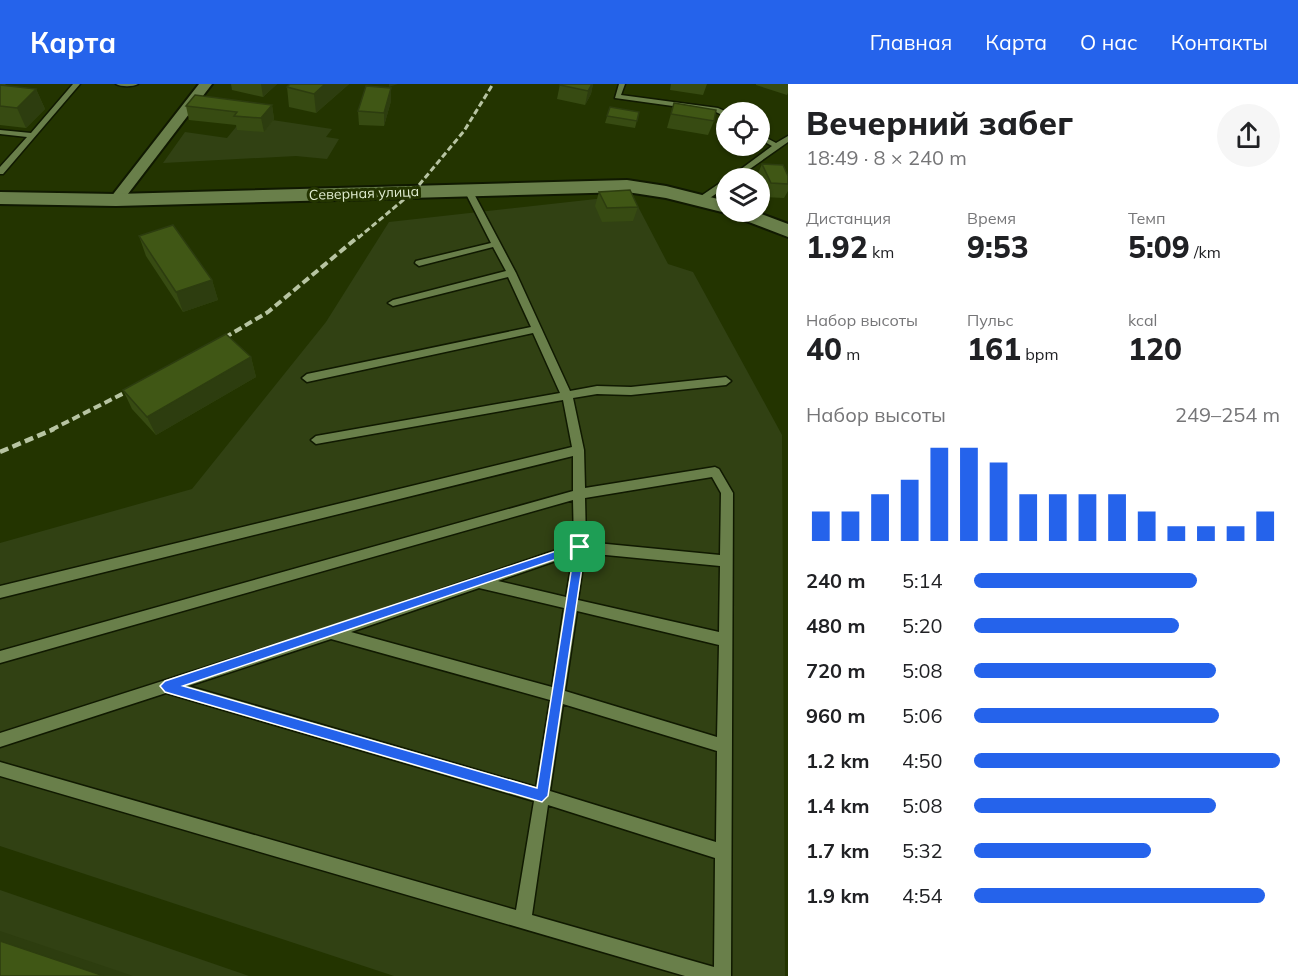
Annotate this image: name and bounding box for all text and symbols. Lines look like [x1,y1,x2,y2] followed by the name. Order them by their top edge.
[30,25,116,60] text: Карта
[870,29,952,55] text: Главная
[985,29,1047,55] text: Карта
[1080,29,1138,55] text: О нас
[1171,29,1268,55] text: Контакты
[716,102,770,222] map controls
[716,102,770,156] button: locate
[806,102,1073,143] text: Вечерний забег
[1217,104,1280,167] button: share
[806,145,967,170] text: 18:49 · 8 × 240 m
[716,168,770,222] button: layers
[309,182,419,204] street label: Северная улица
[806,208,891,228] text: Дистанция
[967,208,1016,228] text: Время
[1128,208,1166,228] text: Темп
[806,228,868,266] text: 1.92
[967,228,1029,266] text: 9:53
[1128,228,1190,266] text: 5:09
[868,242,894,262] text: km
[1190,242,1221,262] text: /km
[806,310,918,330] text: Набор высоты
[967,310,1014,330] text: Пульс
[1128,310,1157,330] text: kcal
[806,330,842,368] text: 40
[967,330,1021,368] text: 161
[1128,330,1182,368] text: 120
[842,344,860,364] text: m
[1021,344,1058,364] text: bpm
[806,402,946,427] text: Набор высоты
[1175,402,1280,427] text: 249–254 m
[554,521,605,572] pin
[563,530,596,563] icon: arrive
[806,568,865,593] text: 240 m
[902,568,943,593] text: 5:14
[806,613,865,638] text: 480 m
[902,613,943,638] text: 5:20
[806,658,865,683] text: 720 m
[902,658,943,683] text: 5:08
[806,703,865,728] text: 960 m
[902,703,943,728] text: 5:06
[806,748,869,773] text: 1.2 km
[902,748,943,773] text: 4:50
[806,793,869,818] text: 1.4 km
[902,793,943,818] text: 5:08
[806,838,869,863] text: 1.7 km
[902,838,943,863] text: 5:32
[806,883,869,908] text: 1.9 km
[902,883,943,908] text: 4:54

